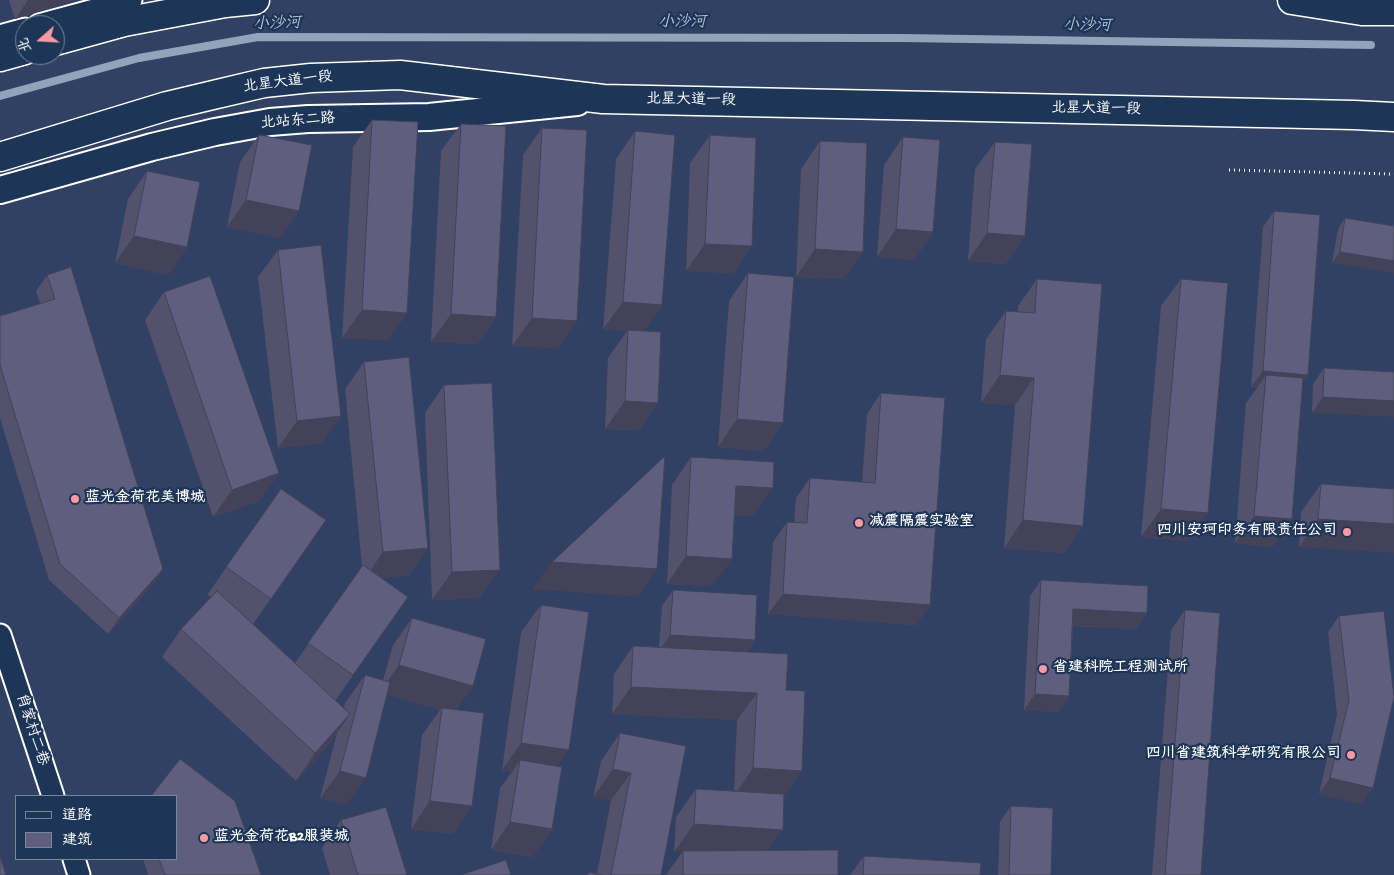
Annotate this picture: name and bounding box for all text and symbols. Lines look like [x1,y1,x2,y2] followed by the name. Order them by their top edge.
[658,14,706,34] water label: 小沙河
[15,15,65,65] north arrow
[253,15,301,35] water label: 小沙河
[1063,17,1111,37] water label: 小沙河
[16,35,37,54] text: 北
[242,69,334,97] street label: 北星大道一段
[646,91,736,111] street label: 北星大道一段
[1051,100,1141,120] street label: 北星大道一段
[260,110,336,134] street label: 北站东二路
[85,490,205,508] place label: 蓝光金荷花美博城
[69,493,81,505] marker: 蓝光金荷花美博城
[869,514,974,532] place label: 减震隔震实验室
[853,517,865,529] marker: 减震隔震实验室
[1157,523,1337,541] place label: 四川安珂印务有限责任公司
[1341,526,1353,538] marker: 四川安珂印务有限责任公司
[1053,660,1188,678] place label: 省建科院工程测试所
[1037,663,1049,675] marker: 省建科院工程测试所
[11,692,51,768] street label: 肖家村二巷
[1146,746,1341,764] place label: 四川省建筑科学研究有限公司
[1345,749,1357,761] marker: 四川省建筑科学研究有限公司
[15,795,178,860] legend
[62,807,92,825] text: 道路
[214,829,349,847] place label: 蓝光金荷花B2服装城
[62,832,92,850] text: 建筑
[198,832,210,844] marker: 蓝光金荷花B2服装城

